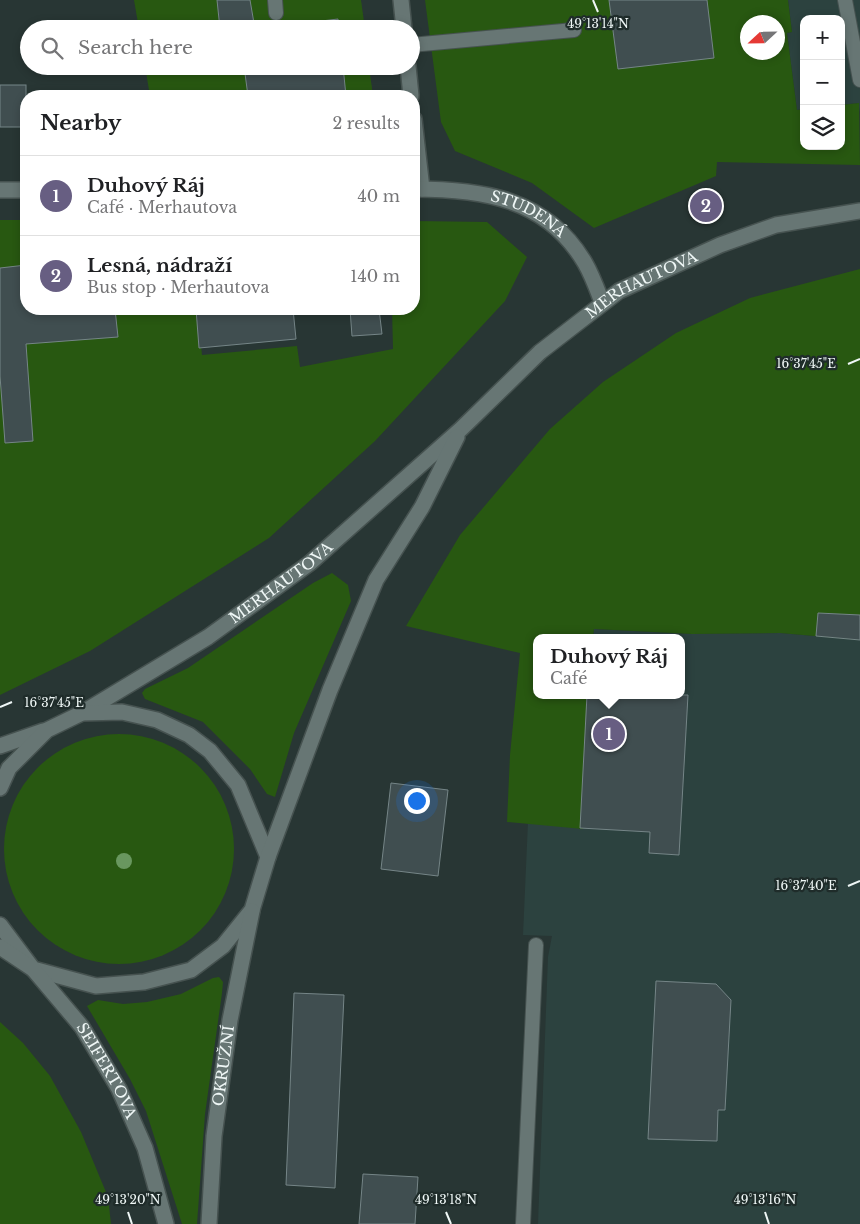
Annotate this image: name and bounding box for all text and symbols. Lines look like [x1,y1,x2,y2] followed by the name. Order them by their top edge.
[740,15,785,60] north arrow
[800,15,845,150] map controls
[800,15,845,60] button: +
[567,16,629,31] text: 49°13'14"N
[20,20,420,75] search box
[38,34,66,62] icon: search
[78,36,193,59] text: Search here
[800,60,845,105] button: −
[800,105,845,150] button: layers
[40,110,121,136] text: Nearby
[332,113,400,133] text: 2 results
[87,174,205,197] text: Duhový Ráj
[53,186,59,206] text: 1
[357,186,400,206] text: 40 m
[489,186,571,241] street label: STUDENÁ
[690,187,722,225] pin: 2
[87,197,237,217] text: Café · Merhautova
[582,246,701,322] street label: MERHAUTOVA
[87,254,232,277] text: Lesná, nádraží
[51,266,61,286] text: 2
[350,266,400,286] text: 140 m
[87,277,269,297] text: Bus stop · Merhautova
[776,356,836,371] text: 16°37'45"E
[225,537,337,628] street label: MERHAUTOVA
[533,634,685,699] popup
[550,645,668,668] text: Duhový Ráj
[550,668,587,688] text: Café
[24,695,84,710] text: 16°37'45"E
[593,715,625,753] pin: 1
[404,788,430,814] your location
[775,878,837,893] text: 16°37'40"E
[73,1019,141,1122] street label: SEIFERTOVA
[208,1024,238,1107] street label: OKRUŽNÍ
[95,1192,161,1207] text: 49°13'20"N
[415,1192,477,1207] text: 49°13'18"N
[734,1192,796,1207] text: 49°13'16"N

